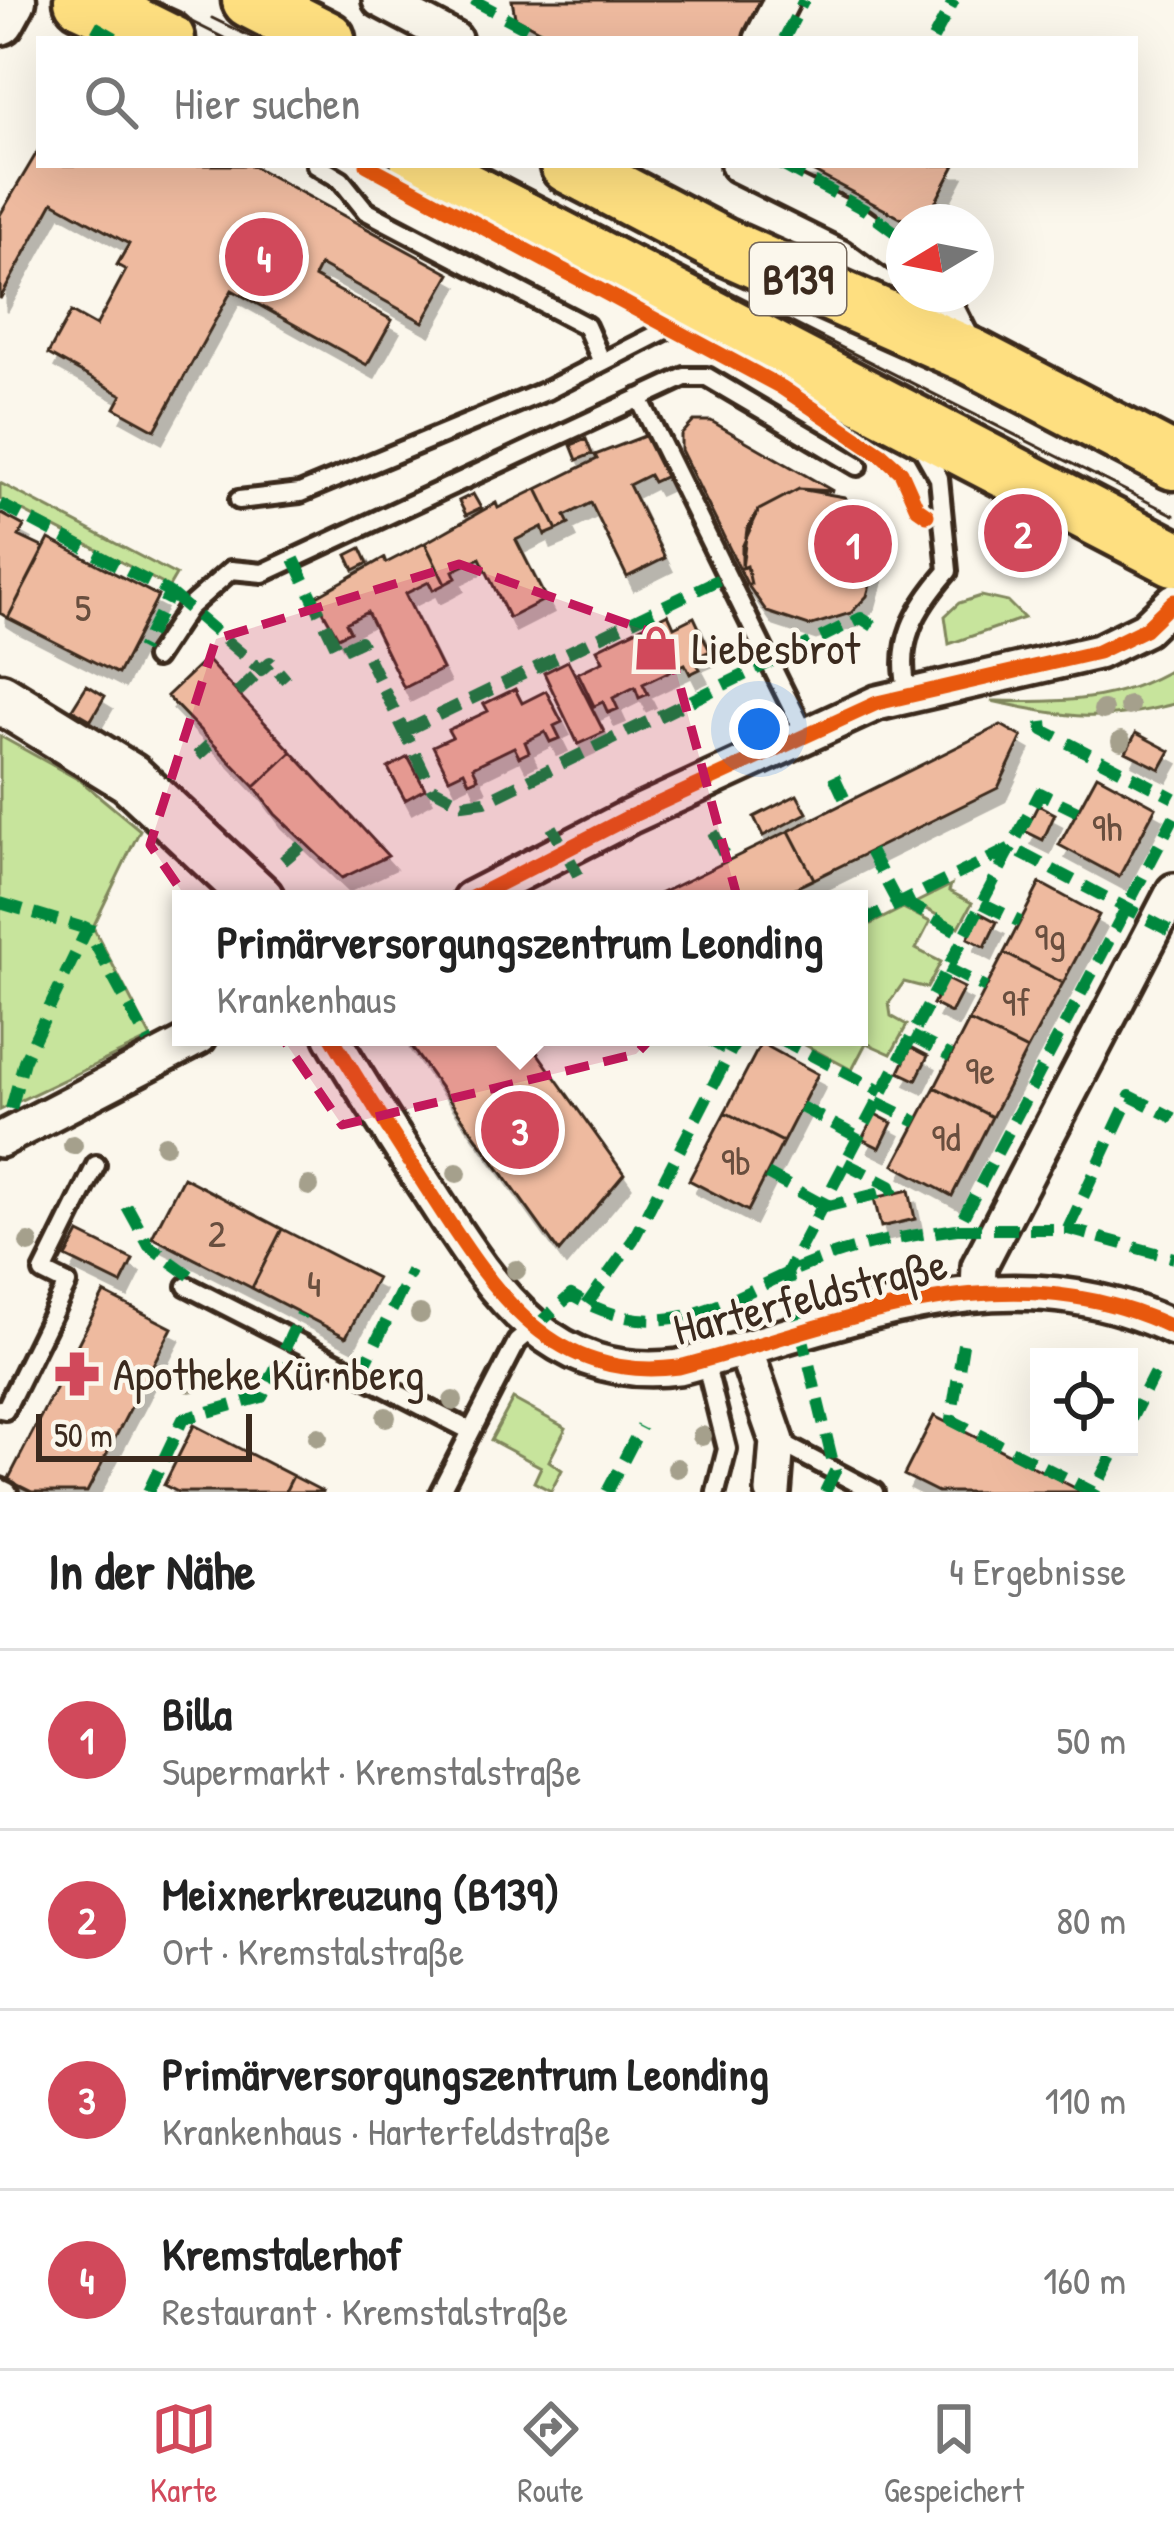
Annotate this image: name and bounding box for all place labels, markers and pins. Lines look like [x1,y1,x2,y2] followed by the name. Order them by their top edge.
[225,212,303,302] pin: 4
[984,488,1062,578] pin: 2
[814,499,892,589] pin: 1
[692,617,861,678] place label: Liebesbrot
[631,623,681,673] shop icon: Liebesbrot
[481,1085,559,1175] pin: 3
[113,1343,425,1404] place label: Apotheke Kürnberg
[52,1349,102,1399] pharmacy icon: Apotheke Kürnberg

